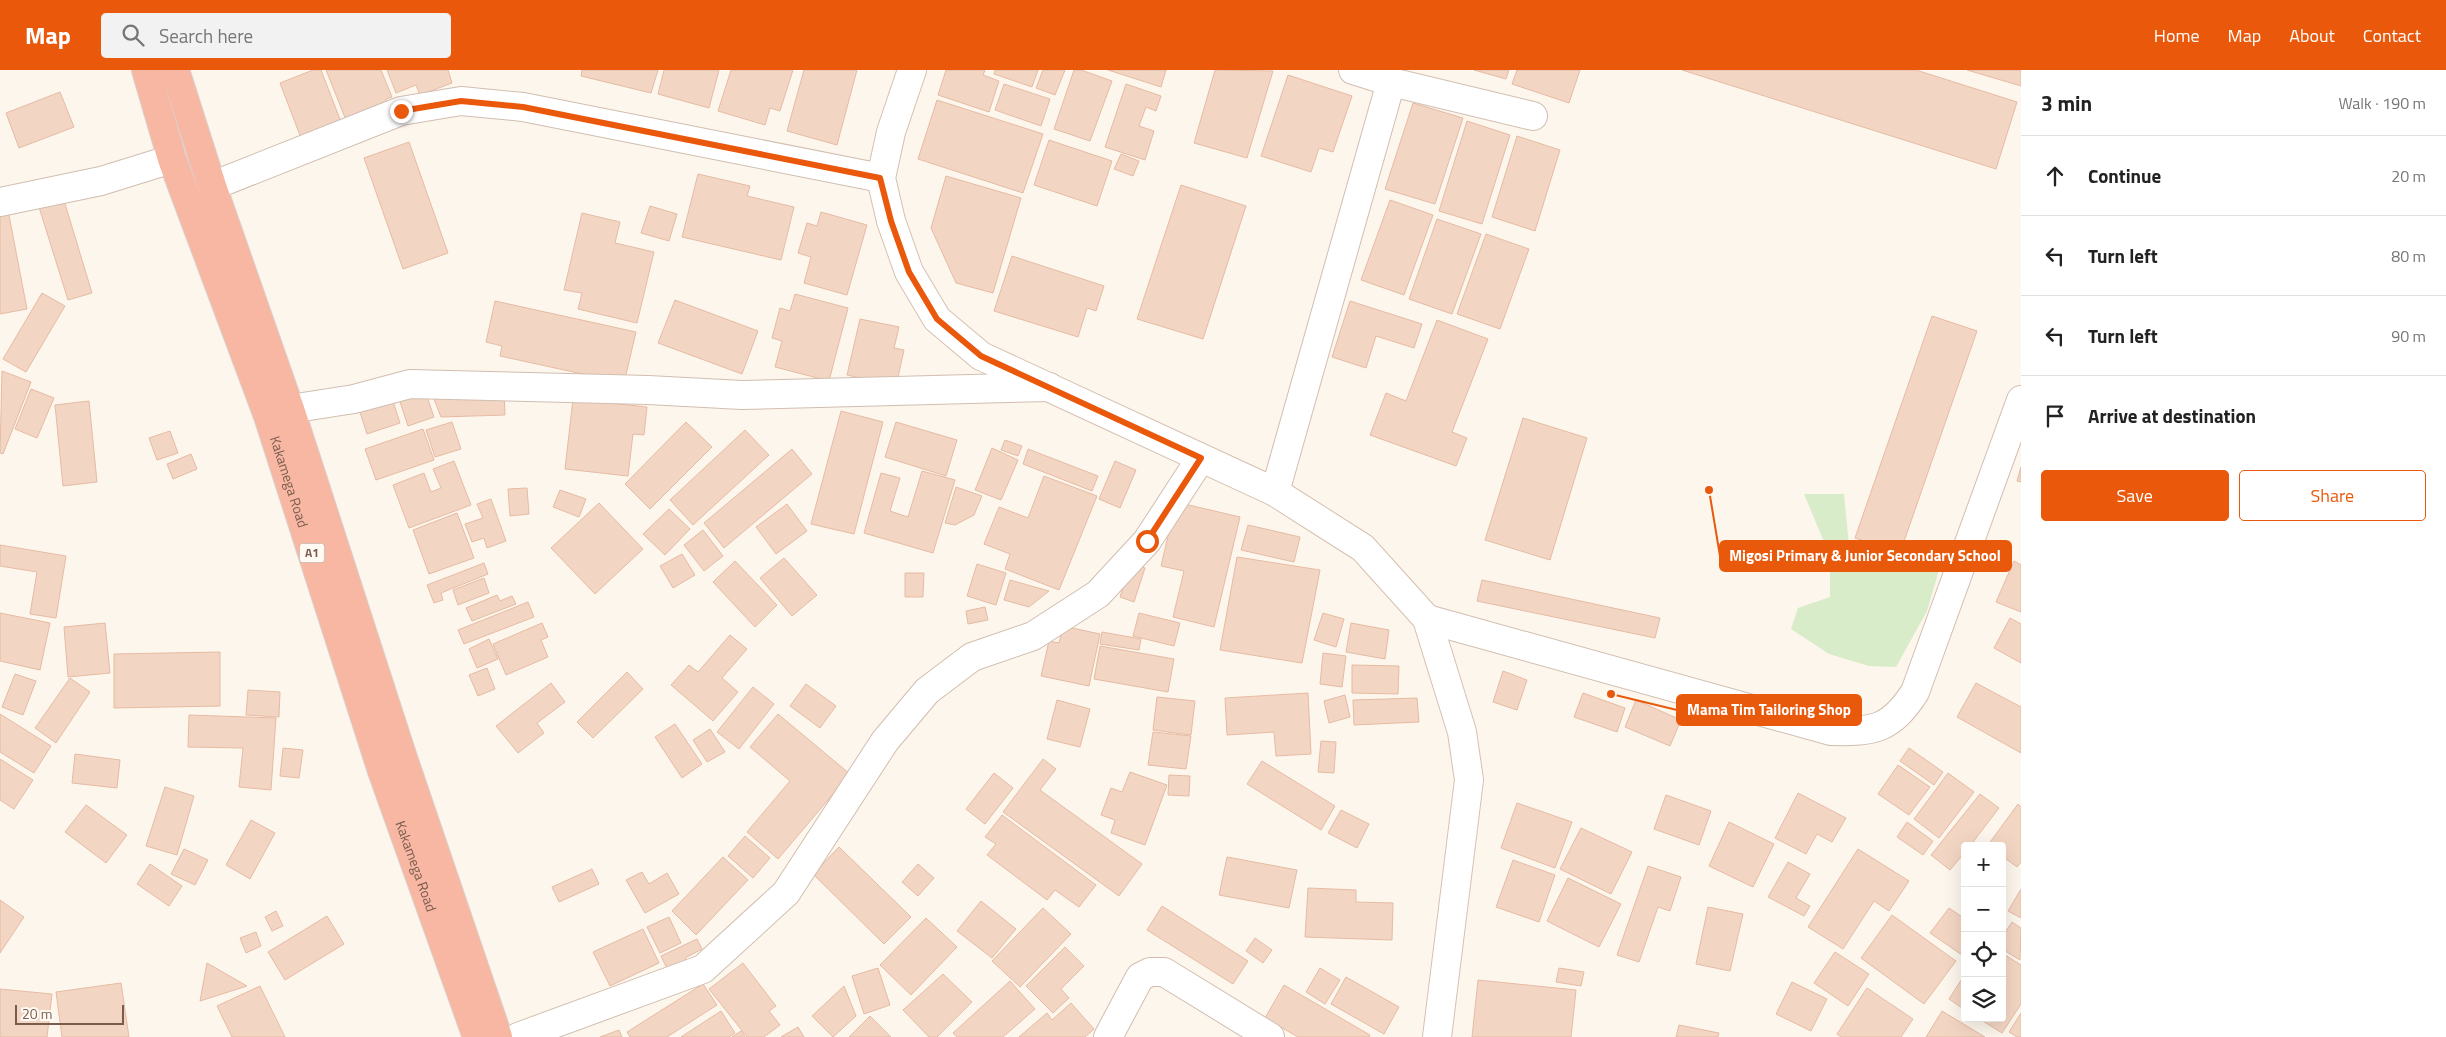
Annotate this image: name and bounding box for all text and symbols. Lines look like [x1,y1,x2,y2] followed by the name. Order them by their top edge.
[101,13,451,58] search box
[25,17,71,53] text: Map
[119,21,147,49] icon: search
[159,21,253,50] text: Search here
[2154,22,2200,49] text: Home
[2228,22,2261,49] text: Map
[2289,22,2335,49] text: About
[2363,22,2421,49] text: Contact
[2041,87,2092,119] text: 3 min
[2338,91,2426,115] text: Walk · 190 m
[390,100,413,123] route end
[2088,161,2161,190] text: Continue
[2041,162,2069,190] icon: ahead
[2391,164,2426,188] text: 20 m
[2088,241,2158,270] text: Turn left
[2041,242,2069,270] icon: left
[2391,244,2426,268] text: 80 m
[2088,321,2158,350] text: Turn left
[2041,322,2069,350] icon: left
[2391,324,2426,348] text: 90 m
[2088,401,2256,430] text: Arrive at destination
[2041,402,2069,430] icon: arrive
[265,433,314,530] street label: Kakamega Road
[2041,470,2229,521] button: Save
[2239,470,2426,521] button: Share
[1136,530,1159,553] route start
[1720,541,2011,571] callout: Migosi Primary & Junior Secondary School
[300,543,324,562] road number: A1
[1729,544,2001,567] text: Migosi Primary & Junior Secondary School
[1677,695,1861,725] callout: Mama Tim Tailoring Shop
[1687,698,1851,721] text: Mama Tim Tailoring Shop
[391,818,442,914] street label: Kakamega Road
[1961,842,2006,1022] map controls
[1961,842,2006,887] button: +
[1961,887,2006,932] button: −
[1961,932,2006,977] button: locate
[1961,977,2006,1022] button: layers
[15,1002,124,1025] scale bar
[22,1003,52,1024] text: 20 m

